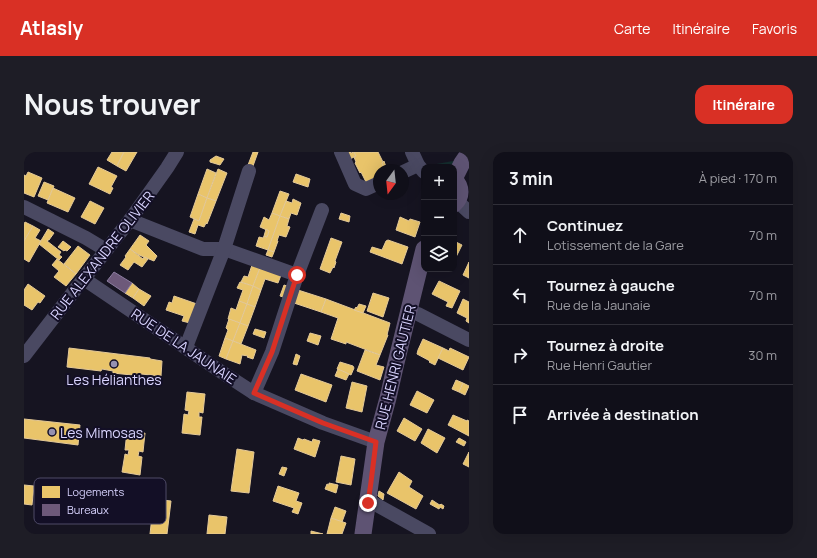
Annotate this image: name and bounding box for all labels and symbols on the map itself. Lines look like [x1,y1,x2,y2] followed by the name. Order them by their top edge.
[373,164,409,200] north arrow
[46,187,158,323] street label: RUE ALEXANDRE OLIVIER
[288,266,306,284] route start
[370,302,420,431] street label: RUE HENRI GAUTIER
[128,304,240,388] street label: RUE DE LA JAUNAIE
[109,359,119,369] marker: Les Hélianthes
[66,370,162,389] place label: Les Hélianthes
[60,423,143,442] place label: Les Mimosas
[47,427,57,437] marker: Les Mimosas
[34,478,166,524] legend
[67,484,124,499] text: Logements
[359,494,377,512] route end
[67,502,109,517] text: Bureaux

